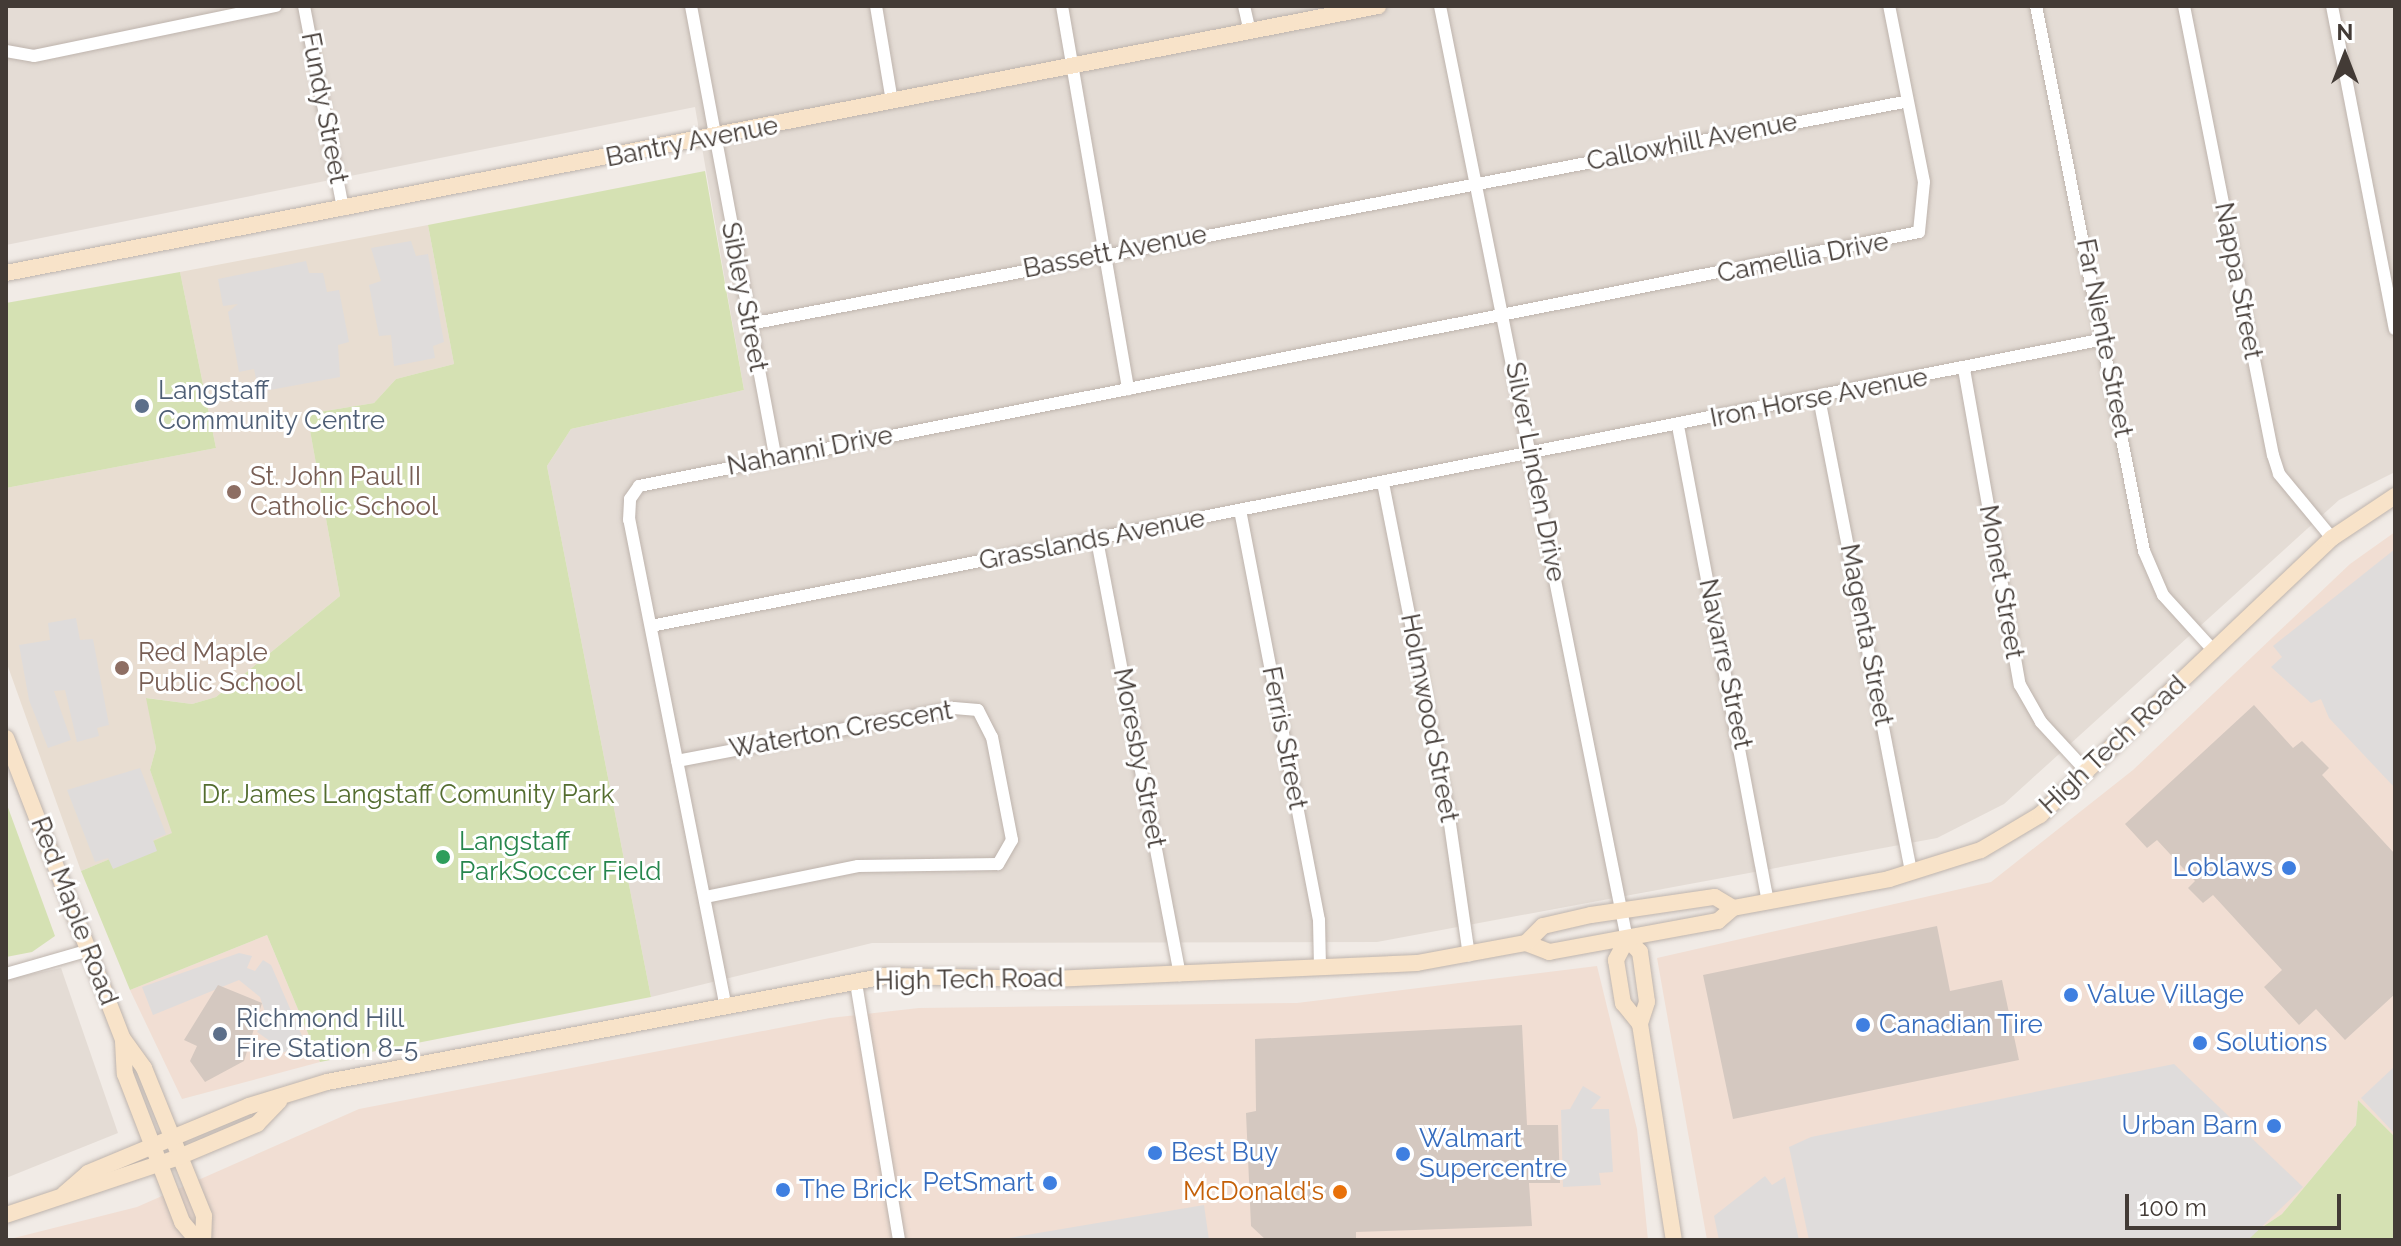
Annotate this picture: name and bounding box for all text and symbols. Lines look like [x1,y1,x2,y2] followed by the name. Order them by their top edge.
[2305,16,2385,96] north arrow
[2337,19,2353,45] text: N
[294,29,354,187] street label: Fundy Street
[1583,106,1801,178] street label: Callowhill Avenue
[602,110,782,174] street label: Bantry Avenue
[2208,200,2268,362] street label: Nappa Street
[714,219,774,375] street label: Sibley Street
[1020,219,1210,285] street label: Bassett Avenue
[1715,226,1891,290] street label: Camellia Drive
[2069,236,2139,440] street label: Far Niente Street
[1498,359,1572,585] street label: Silver Linden Drive
[1707,362,1931,434] street label: Iron Horse Avenue
[158,375,386,436] place label: Langstaff Community Centre
[133,397,151,415] marker: Langstaff Community Centre
[725,420,895,482] street label: Nahanni Drive
[250,461,438,522] place label: St. John Paul II Catholic School
[225,483,243,501] marker: St. John Paul II Catholic School
[976,503,1208,577] street label: Grasslands Avenue
[1972,503,2030,661] street label: Monet Street
[1833,541,1899,729] street label: Magenta Street
[1692,576,1758,752] street label: Navarre Street
[1393,611,1465,825] street label: Holmwood Street
[138,637,303,698] place label: Red Maple Public School
[113,659,131,677] marker: Red Maple Public School
[1255,664,1313,812] street label: Ferris Street
[1106,665,1172,851] street label: Moresby Street
[2033,669,2193,821] street label: High Tech Road
[727,695,955,765] street label: Waterton Crescent
[200,779,616,811] park label: Dr. James Langstaff Comunity Park
[24,813,124,1009] street label: Red Maple Road
[459,826,662,888] place label: Langstaff ParkSoccer Field
[434,848,452,866] marker: Langstaff ParkSoccer Field
[2172,852,2273,884] place label: Loblaws
[2280,859,2298,877] marker: Loblaws
[874,963,1064,997] street label: High Tech Road
[2087,979,2245,1011] place label: Value Village
[2062,986,2080,1004] marker: Value Village
[236,1003,418,1064] place label: Richmond Hill Fire Station 8-5
[1879,1009,2044,1041] place label: Canadian Tire
[1854,1016,1872,1034] marker: Canadian Tire
[211,1025,229,1043] marker: Richmond Hill Fire Station 8-5
[2216,1027,2327,1059] place label: Solutions
[2191,1034,2209,1052] marker: Solutions
[2122,1110,2258,1142] place label: Urban Barn
[2265,1117,2283,1135] marker: Urban Barn
[1419,1123,1567,1184] place label: Walmart Supercentre
[1171,1137,1278,1169] place label: Best Buy
[1146,1144,1164,1162] marker: Best Buy
[1394,1145,1412,1163] marker: Walmart Supercentre
[923,1167,1034,1199] place label: PetSmart
[799,1174,912,1206] place label: The Brick
[1041,1174,1059,1192] marker: PetSmart
[1183,1176,1324,1208] place label: McDonald's
[2129,1178,2345,1228] scale bar
[774,1181,792,1199] marker: The Brick
[1331,1183,1349,1201] marker: McDonald's
[2139,1193,2207,1222] text: 100 m

